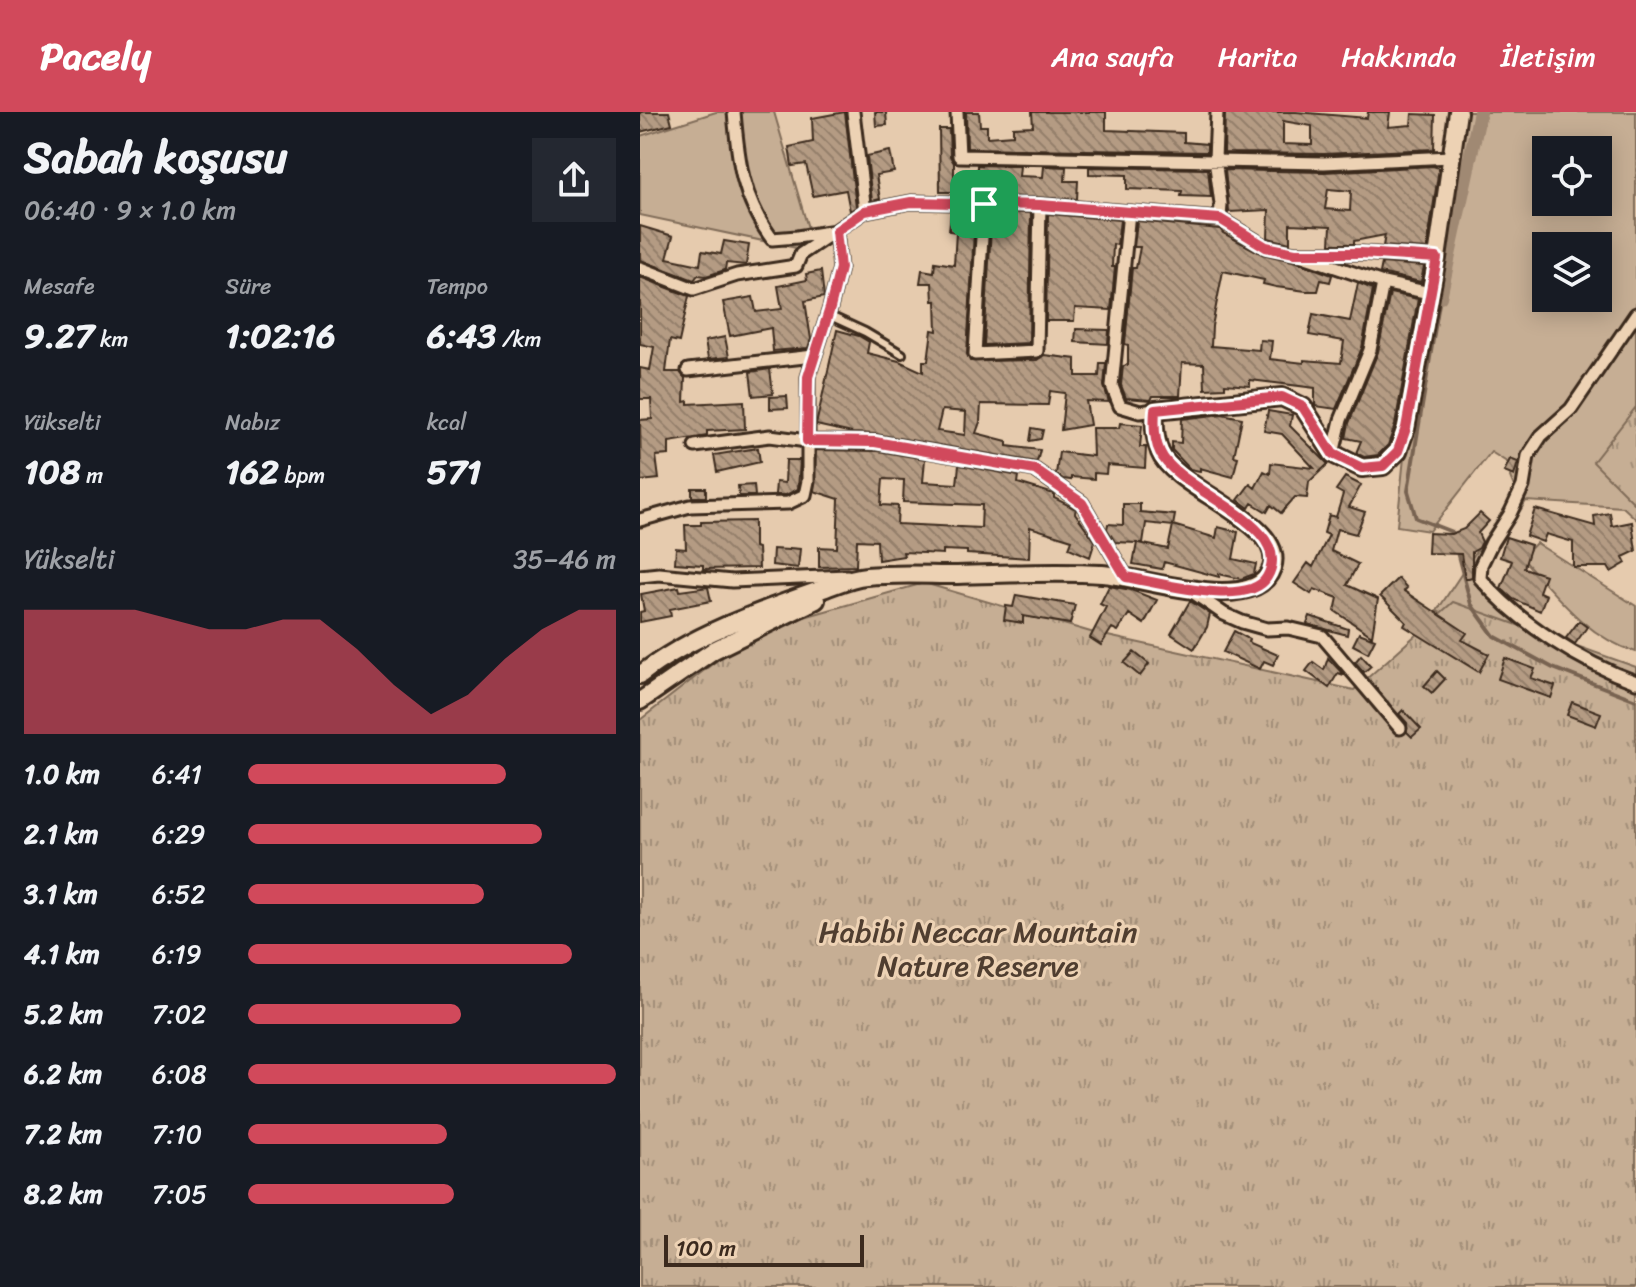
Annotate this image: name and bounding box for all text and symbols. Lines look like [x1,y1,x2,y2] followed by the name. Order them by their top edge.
[40,23,151,90] text: Pacely
[1051,32,1174,81] text: Ana sayfa
[1218,32,1297,81] text: Harita
[1341,32,1456,81] text: Hakkında
[1500,32,1596,81] text: İletişim
[24,118,287,196] text: Sabah koşusu
[1532,136,1612,312] map controls
[1532,136,1612,216] button: locate
[532,138,616,222] button: share
[950,170,1018,238] pin
[962,182,1006,226] icon: arrive
[24,187,236,233] text: 06:40 · 9 × 1.0 km
[1532,232,1612,312] button: layers
[24,267,95,306] text: Mesafe
[225,267,271,306] text: Süre
[427,267,488,306] text: Tempo
[24,306,94,366] text: 9.27
[225,306,335,366] text: 1:02:16
[427,306,496,366] text: 6:43
[94,320,129,359] text: km
[496,320,541,359] text: /km
[24,403,101,442] text: Yükselti
[225,403,280,442] text: Nabız
[427,403,467,442] text: kcal
[24,442,81,502] text: 108
[225,442,279,502] text: 162
[427,442,481,502] text: 571
[81,456,103,495] text: m
[279,456,325,495] text: bpm
[24,536,115,582] text: Yükselti
[513,536,616,582] text: 35–46 m
[24,751,100,797] text: 1.0 km
[152,751,202,797] text: 6:41
[24,811,99,857] text: 2.1 km
[152,811,206,857] text: 6:29
[24,871,98,917] text: 3.1 km
[152,871,206,917] text: 6:52
[819,905,1137,993] park label: Habibi Neccar Mountain Nature Reserve
[24,931,100,977] text: 4.1 km
[152,931,202,977] text: 6:19
[24,991,103,1037] text: 5.2 km
[152,991,206,1037] text: 7:02
[24,1051,102,1097] text: 6.2 km
[152,1051,207,1097] text: 6:08
[24,1111,102,1157] text: 7.2 km
[152,1111,202,1157] text: 7:10
[24,1171,103,1217] text: 8.2 km
[152,1171,207,1217] text: 7:05
[676,1229,736,1268] text: 100 m
[664,1231,864,1267] scale bar

